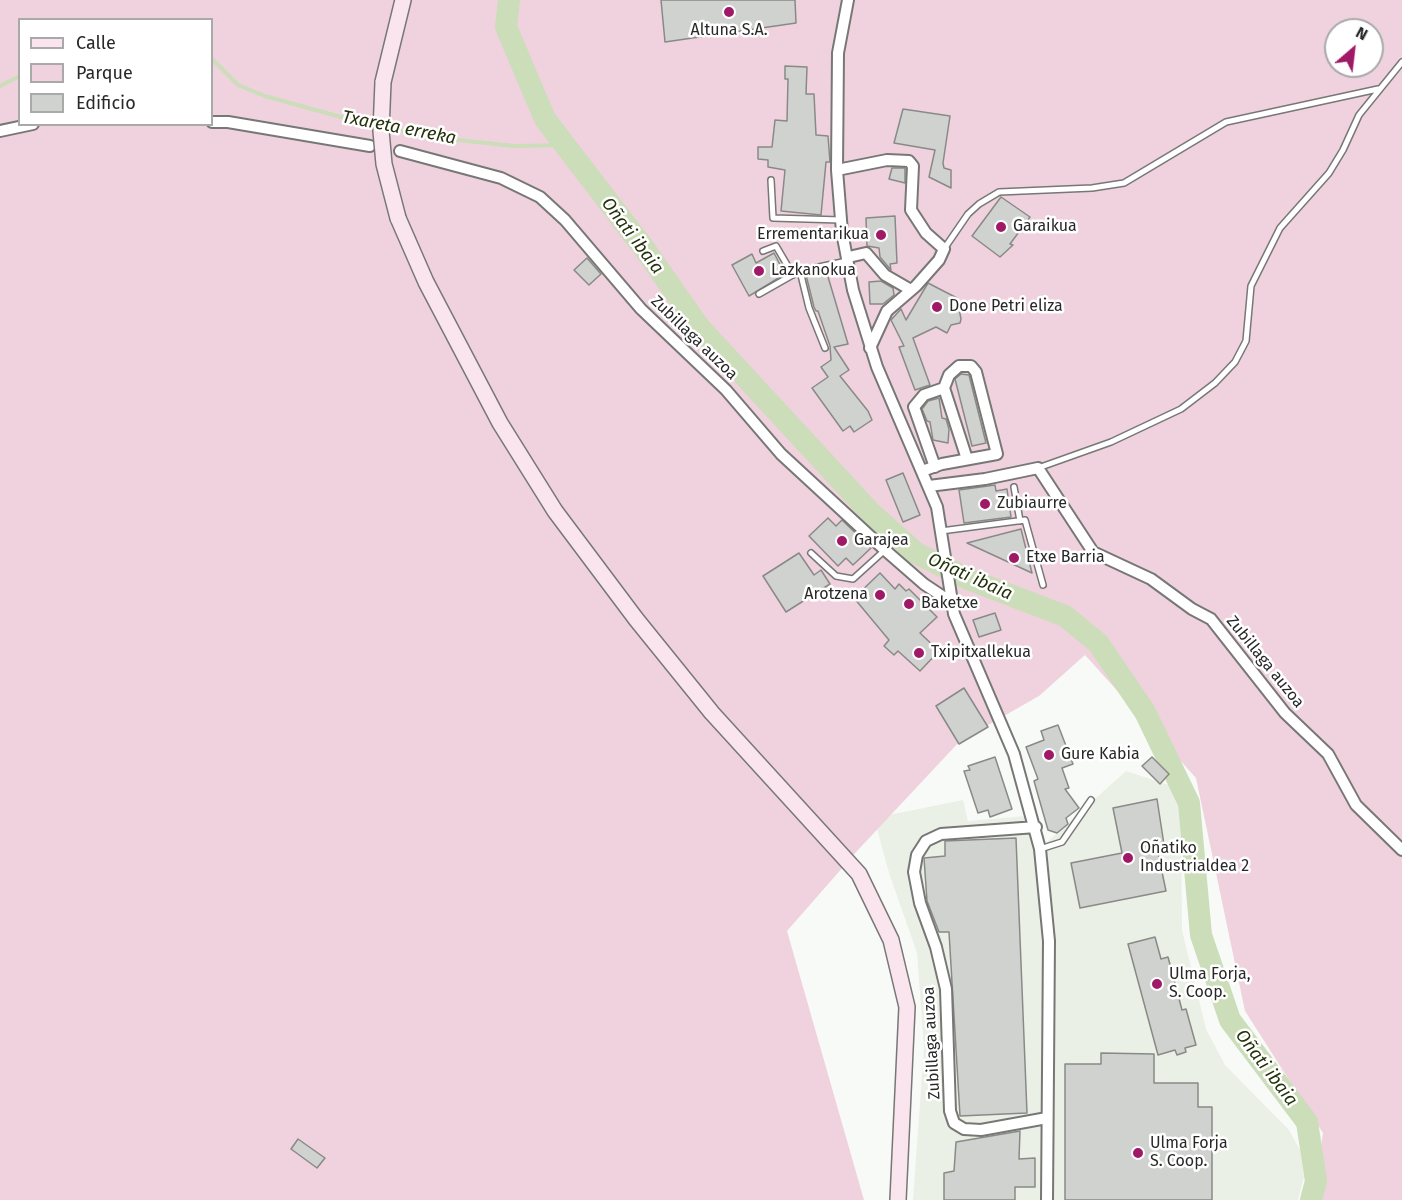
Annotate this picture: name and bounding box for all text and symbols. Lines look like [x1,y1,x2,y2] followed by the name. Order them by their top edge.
[722,5,736,19] marker: Altuna S.A.
[18,18,213,126] legend
[1324,18,1384,78] north arrow
[691,21,767,41] place label: Altuna S.A.
[1353,23,1371,44] text: N
[76,32,116,54] text: Calle
[76,62,133,84] text: Parque
[76,92,136,114] text: Edificio
[340,106,458,150] water label: Txareta erreka
[596,194,668,278] water label: Oñati ibaia
[1013,217,1077,237] place label: Garaikua
[994,220,1008,234] marker: Garaikua
[757,225,869,245] place label: Errementarikua
[874,228,888,242] marker: Errementarikua
[771,261,856,281] place label: Lazkanokua
[752,264,766,278] marker: Lazkanokua
[647,292,741,384] street label: Zubillaga auzoa
[949,297,1063,317] place label: Done Petri eliza
[930,300,944,314] marker: Done Petri eliza
[997,494,1067,514] place label: Zubiaurre
[978,497,992,511] marker: Zubiaurre
[854,531,909,551] place label: Garajea
[835,534,849,548] marker: Garajea
[1026,548,1105,568] place label: Etxe Barria
[924,549,1016,605] water label: Oñati ibaia
[1007,551,1021,565] marker: Etxe Barria
[804,585,868,605] place label: Arotzena
[873,588,887,602] marker: Arotzena
[921,594,978,614] place label: Baketxe
[902,597,916,611] marker: Baketxe
[1222,612,1308,712] street label: Zubillaga auzoa
[931,643,1031,663] place label: Txipitxallekua
[912,646,926,660] marker: Txipitxallekua
[1061,745,1140,765] place label: Gure Kabia
[1042,748,1056,762] marker: Gure Kabia
[1140,839,1249,877] place label: Oñatiko Industrialdea 2
[1121,851,1135,865] marker: Oñatiko Industrialdea 2
[1169,965,1251,1003] place label: Ulma Forja, S. Coop.
[1150,977,1164,991] marker: Ulma Forja, S. Coop.
[919,986,945,1100] street label: Zubillaga auzoa
[1230,1026,1302,1110] water label: Oñati ibaia
[1150,1134,1228,1172] place label: Ulma Forja S. Coop.
[1131,1146,1145,1160] marker: Ulma Forja S. Coop.

